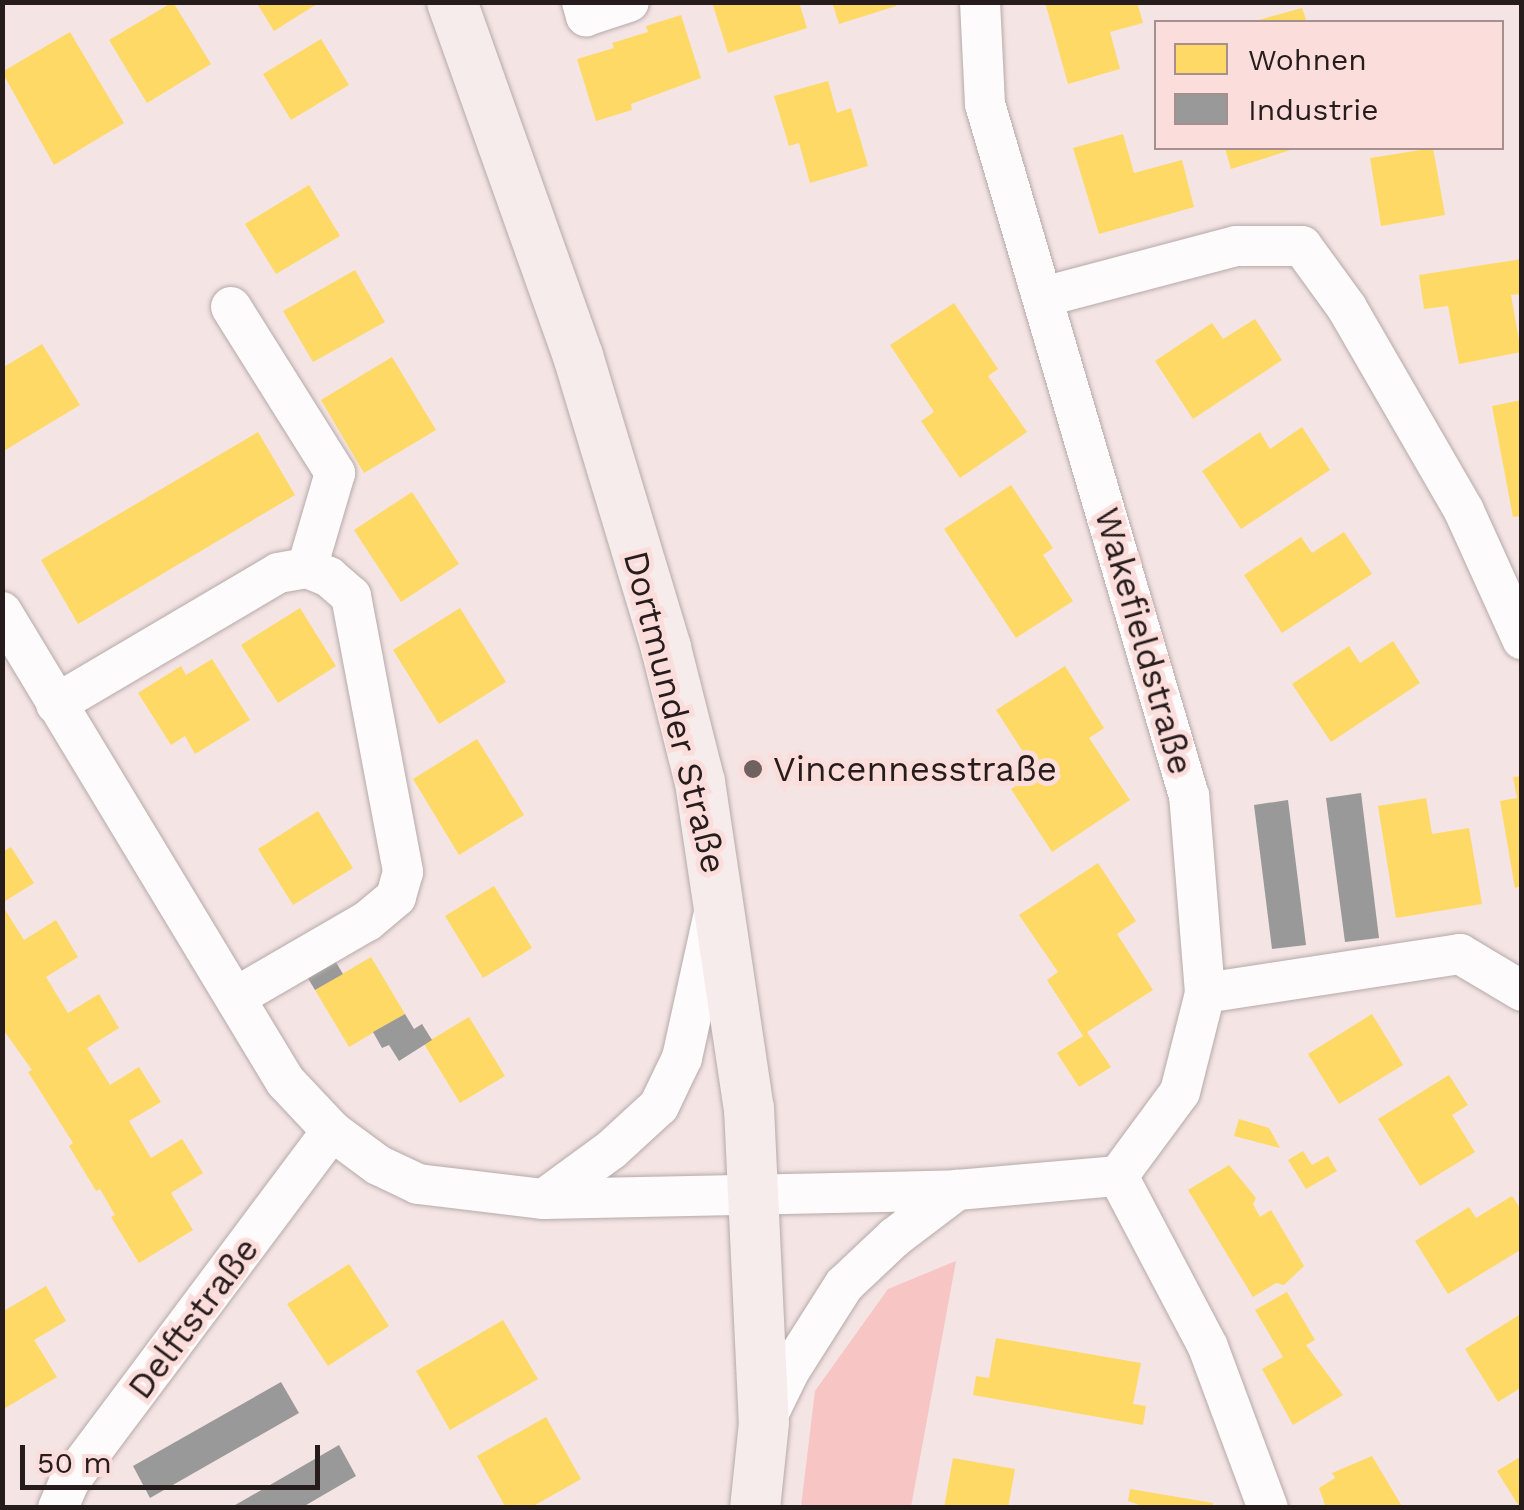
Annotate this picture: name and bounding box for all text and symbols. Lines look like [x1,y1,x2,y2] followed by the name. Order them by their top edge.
[1154,20,1504,150] legend
[1248,42,1367,77] text: Wohnen
[1248,92,1379,127] text: Industrie
[1086,503,1202,779] street label: Wakefieldstraße
[615,546,735,878] street label: Dortmunder Straße
[773,748,1057,790] place label: Vincennesstraße
[742,758,764,780] marker: Vincennesstraße
[119,1229,267,1407] street label: Delftstraße
[25,1425,325,1487] scale bar
[37,1445,112,1480] text: 50 m

